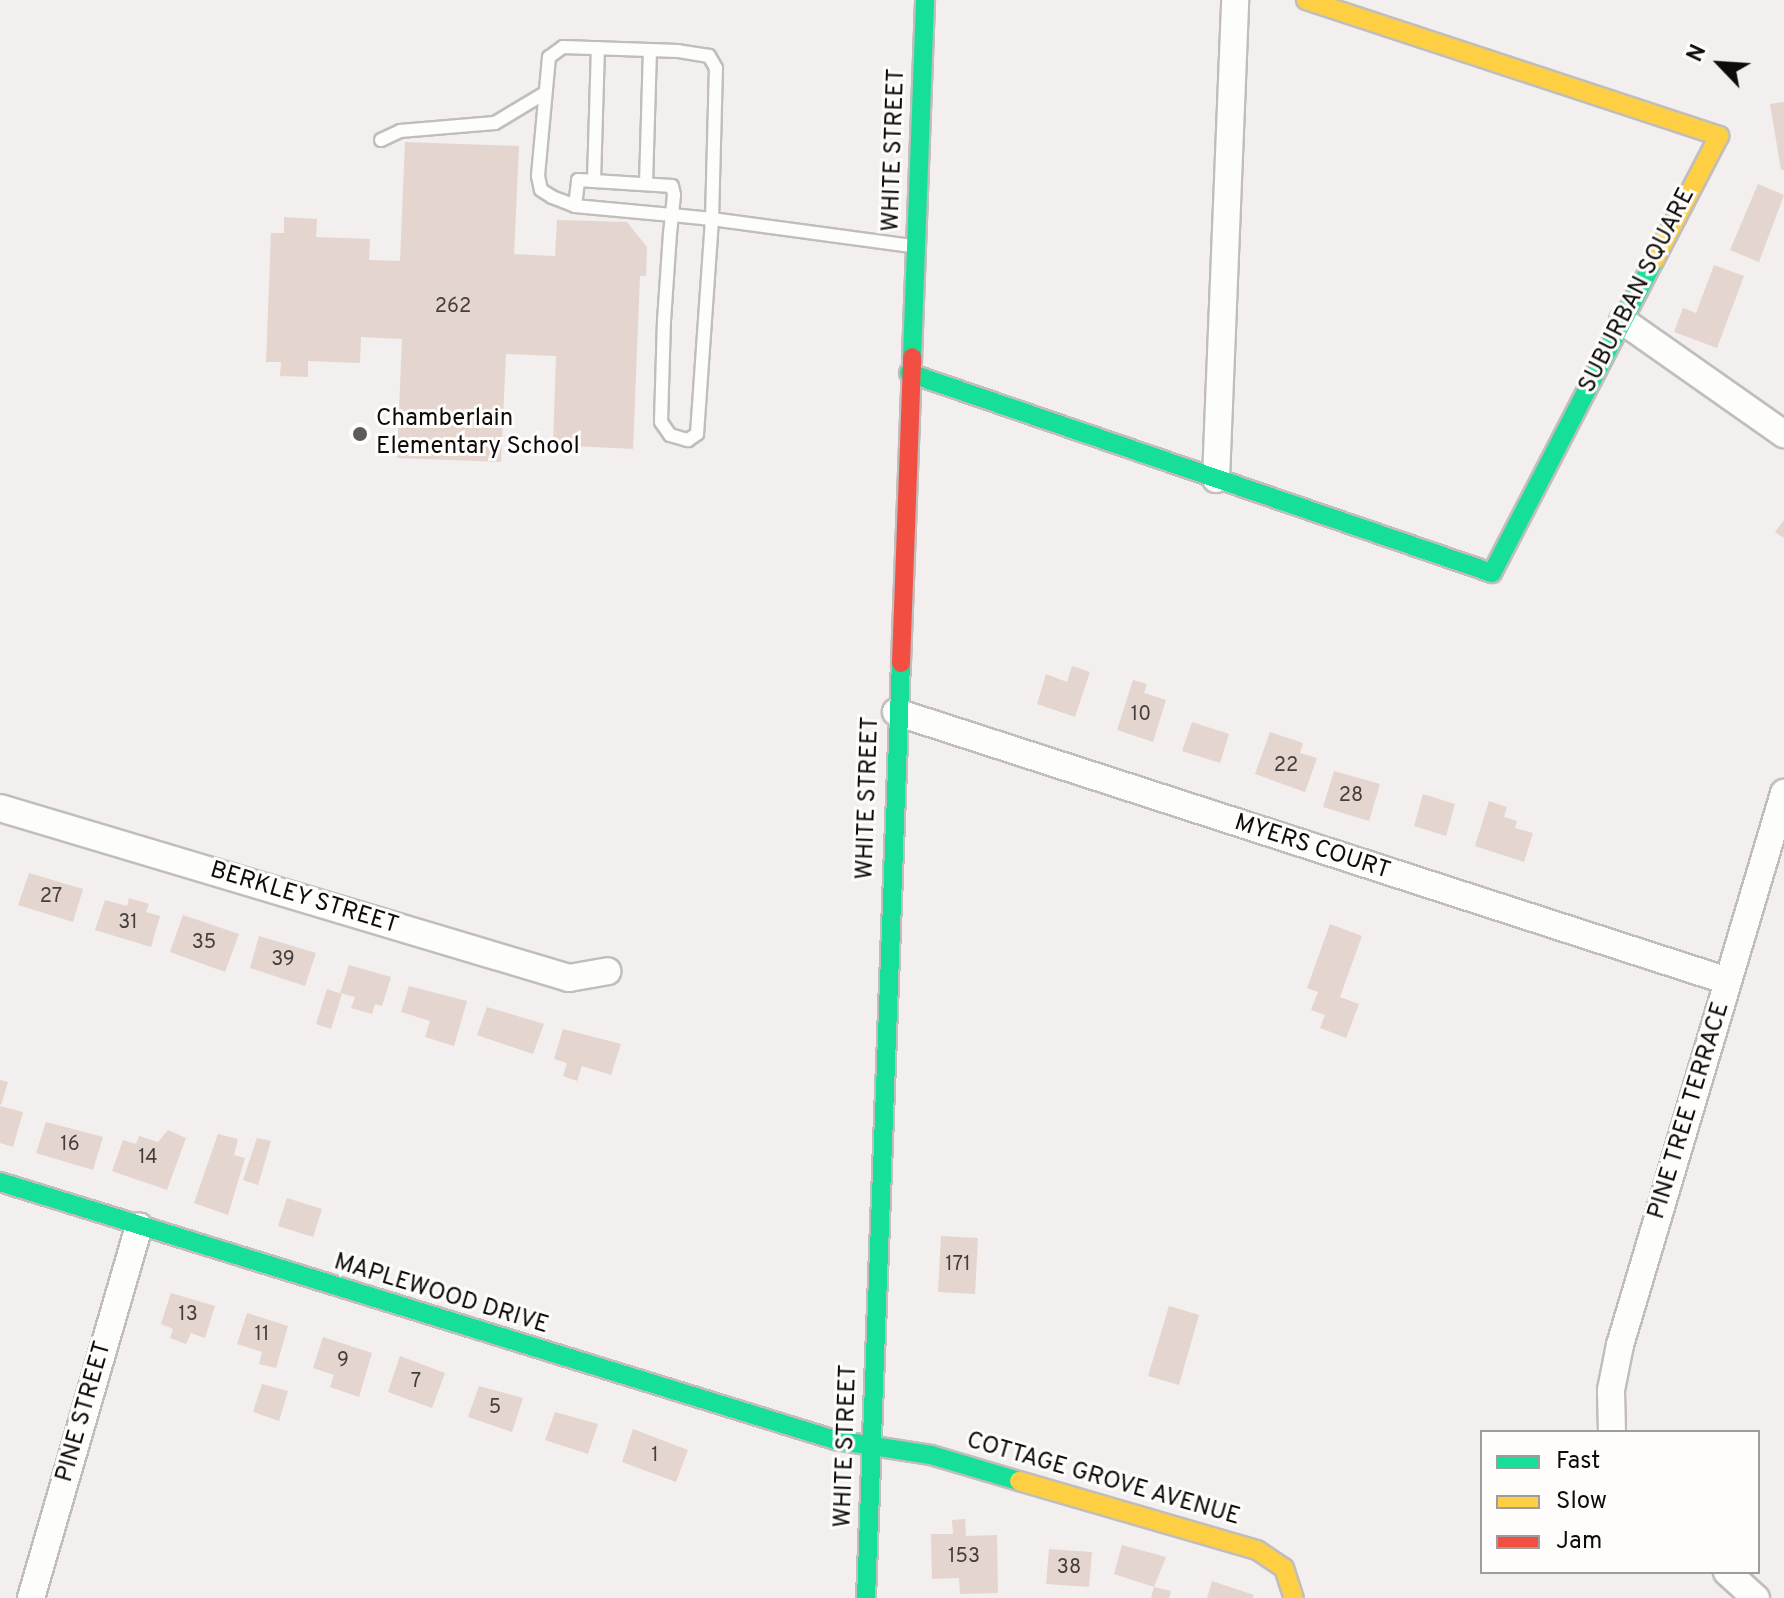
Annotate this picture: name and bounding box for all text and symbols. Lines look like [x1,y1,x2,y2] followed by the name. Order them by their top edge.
[1680,24,1760,104] north arrow
[1682,41,1713,67] text: N
[878,68,912,232] street label: WHITE STREET
[1574,184,1702,398] street label: SUBURBAN SQUARE
[435,295,471,319] house number: 262
[376,406,580,462] place label: Chamberlain Elementary School
[351,425,369,443] marker: Chamberlain Elementary School
[1131,703,1151,727] house number: 10
[852,716,886,880] street label: WHITE STREET
[1274,754,1298,778] house number: 22
[1339,784,1363,808] house number: 28
[1230,809,1394,887] street label: MYERS COURT
[206,857,402,941] street label: BERKLEY STREET
[40,885,62,909] house number: 27
[118,911,138,935] house number: 31
[192,931,216,955] house number: 35
[271,948,295,972] house number: 39
[1643,998,1737,1224] street label: PINE TREE TERRACE
[60,1133,80,1157] house number: 16
[138,1146,158,1170] house number: 14
[330,1249,552,1341] street label: MAPLEWOOD DRIVE
[945,1253,971,1277] house number: 171
[178,1303,198,1327] house number: 13
[255,1323,269,1347] house number: 11
[51,1338,119,1486] street label: PINE STREET
[337,1349,349,1373] house number: 9
[830,1364,864,1528] street label: WHITE STREET
[411,1370,421,1394] house number: 7
[489,1396,501,1420] house number: 5
[962,1427,1244,1533] street label: COTTAGE GROVE AVENUE
[1480,1430,1760,1574] legend
[651,1444,659,1468] house number: 1
[1556,1447,1600,1477] text: Fast
[1556,1487,1607,1517] text: Slow
[1556,1527,1602,1557] text: Jam
[948,1545,980,1569] house number: 153
[1057,1556,1081,1580] house number: 38

